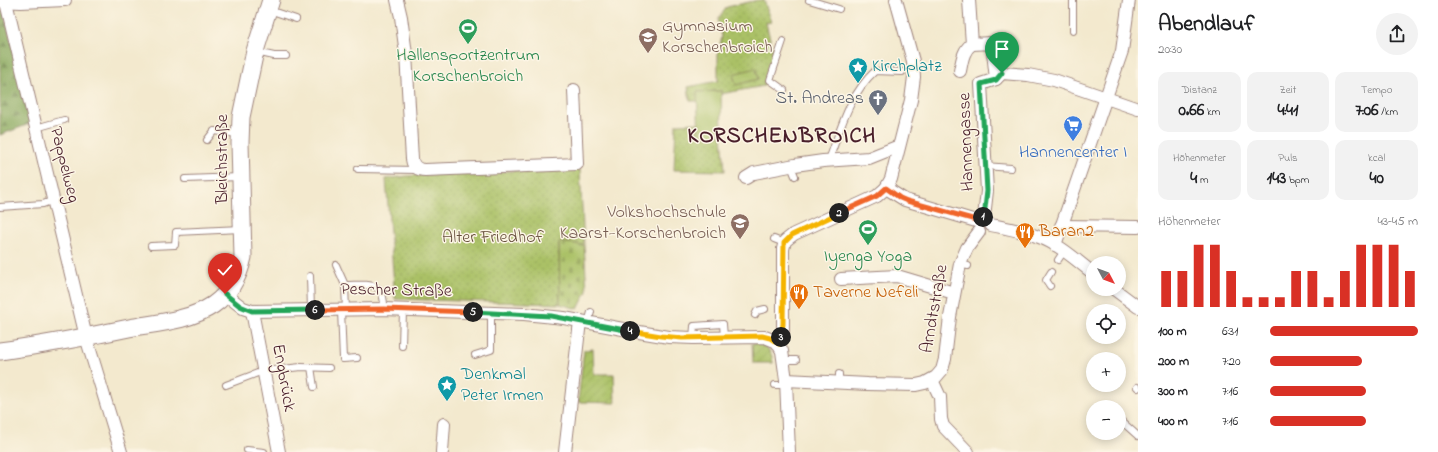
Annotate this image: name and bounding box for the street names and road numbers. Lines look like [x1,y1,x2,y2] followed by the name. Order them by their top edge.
[952,91,983,192] street label: Hannengasse
[210,113,236,205] street label: Bleichstraße
[41,124,86,206] street label: Pappelweg
[914,262,956,355] street label: Arndtstraße
[340,277,453,305] street label: Pescher Straße
[263,342,302,414] street label: Engbrück

